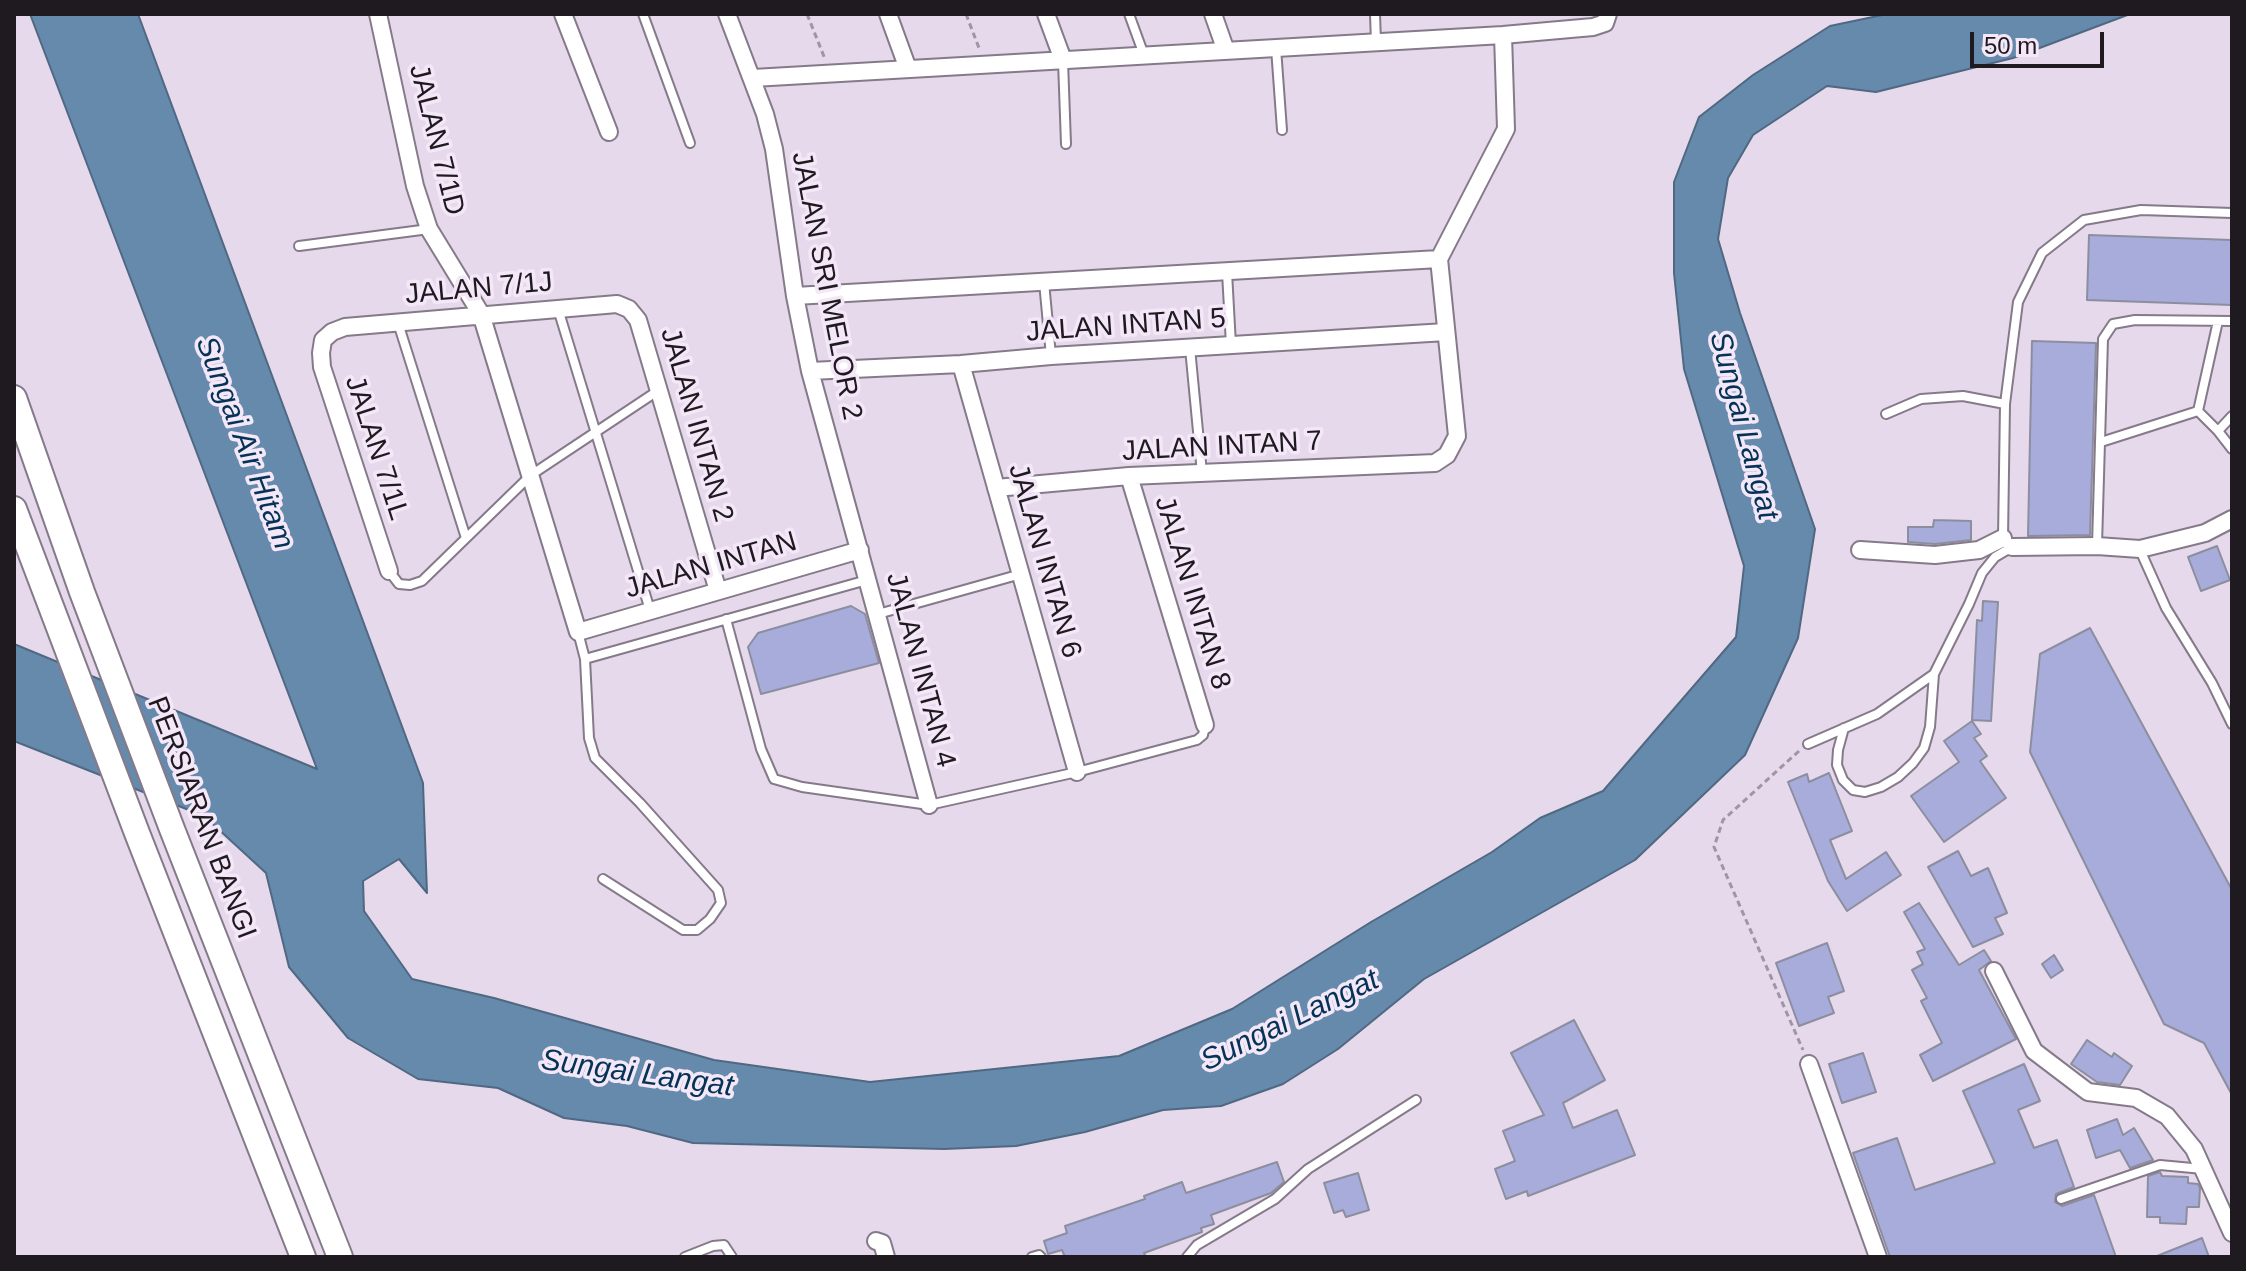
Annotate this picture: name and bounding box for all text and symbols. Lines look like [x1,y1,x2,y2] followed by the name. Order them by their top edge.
[1974,16,2108,66] scale bar
[1984,32,2037,59] text: 50 m
[401,61,471,219] street label: JALAN 7/1D
[784,149,868,423] street label: JALAN SRI MELOR 2
[404,266,554,312] street label: JALAN 7/1J
[1025,302,1227,350] street label: JALAN INTAN 5
[652,324,740,526] street label: JALAN INTAN 2
[1701,328,1785,524] water label: Sungai Langat
[187,331,301,555] water label: Sungai Air Hitam
[337,372,415,524] street label: JALAN 7/1L
[1121,425,1323,469] street label: JALAN INTAN 7
[1000,460,1088,662] street label: JALAN INTAN 6
[1147,492,1237,694] street label: JALAN INTAN 8
[621,525,801,607] street label: JALAN INTAN
[878,569,962,771] street label: JALAN INTAN 4
[139,692,263,944] street label: PERSIARAN BANGI
[1195,962,1385,1080] water label: Sungai Langat
[539,1043,735,1105] water label: Sungai Langat

